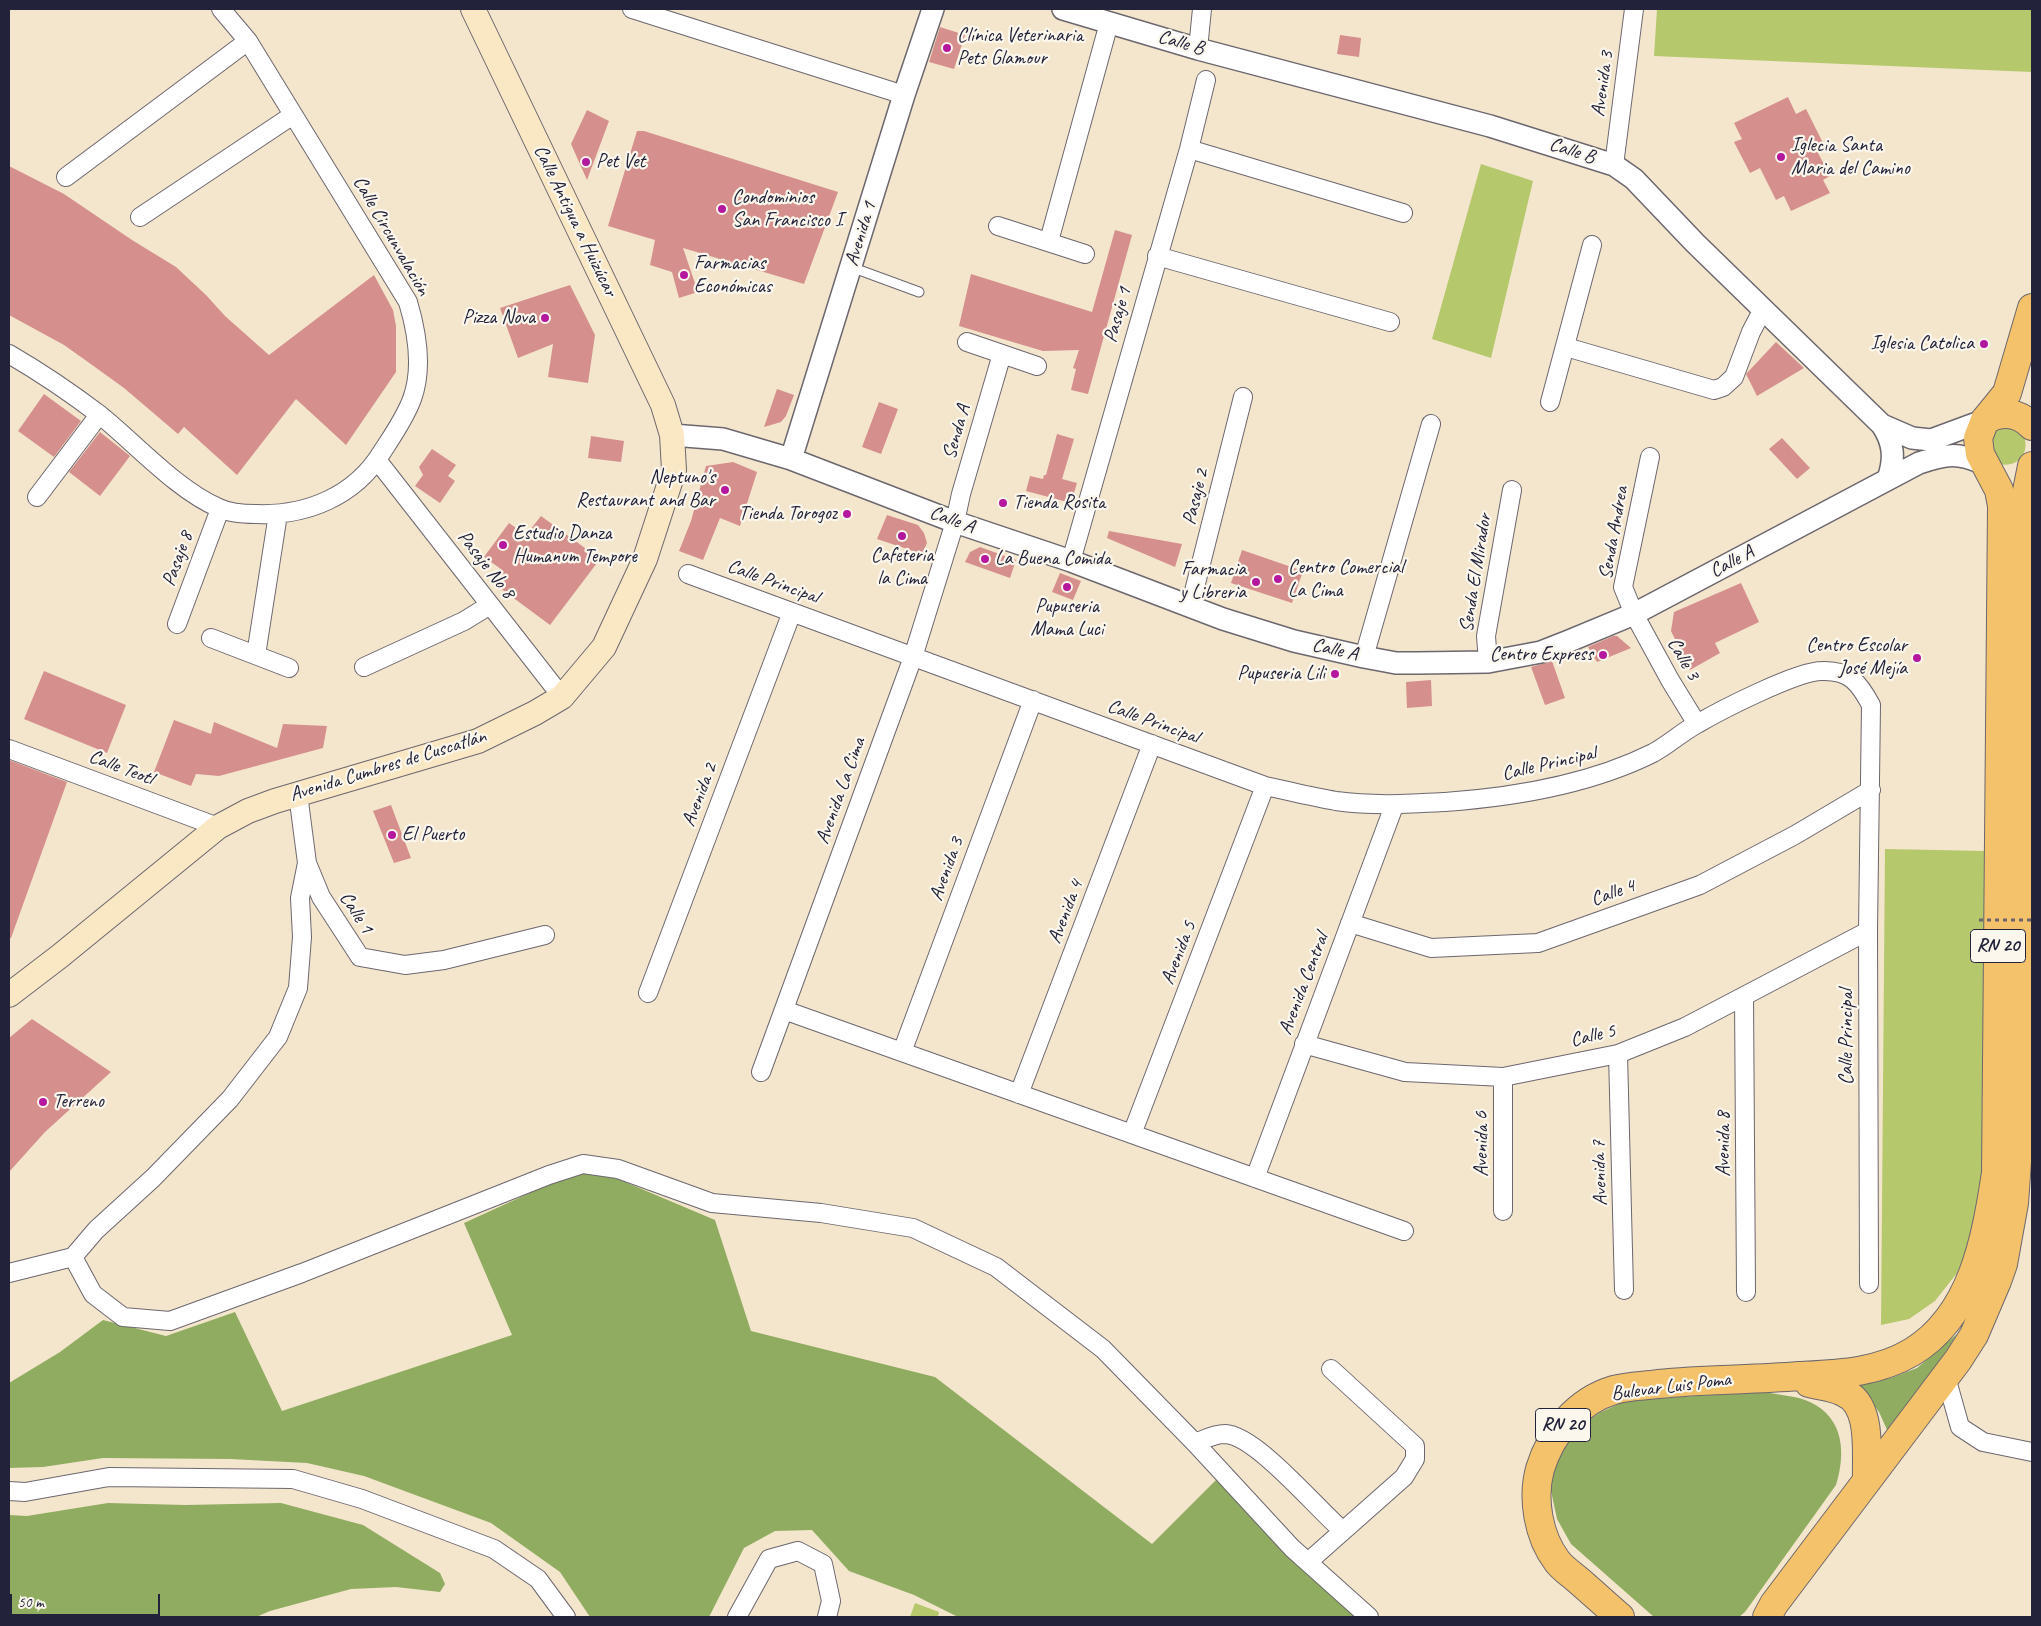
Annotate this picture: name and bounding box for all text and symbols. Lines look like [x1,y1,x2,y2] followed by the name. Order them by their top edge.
[957,24,1083,71] place label: Clínica Veterinaria Pets Glamour
[1155,25,1207,61] street label: Calle B
[941,42,953,54] marker: Clínica Veterinaria Pets Glamour
[1587,50,1619,118] street label: Avenida 3
[1546,132,1598,170] street label: Calle B
[1791,134,1910,181] place label: Iglecia Santa Maria del Camino
[528,141,622,301] street label: Calle Antigua a Huizúcar
[596,150,645,174] place label: Pet Vet
[1775,151,1787,163] marker: Iglecia Santa Maria del Camino
[580,156,592,168] marker: Pet Vet
[347,172,435,300] street label: Calle Circunvalación
[732,186,843,233] place label: Condominios San Francisco I
[840,199,882,269] street label: Avenida 1
[716,203,728,215] marker: Condominios San Francisco I
[694,252,772,299] place label: Farmacias Económicas
[678,269,690,281] marker: Farmacias Económicas
[1099,285,1137,345] street label: Pasaje 1
[463,306,535,330] place label: Pizza Nova
[539,312,551,324] marker: Pizza Nova
[1870,332,1974,356] place label: Iglesia Catolica
[1978,338,1990,350] marker: Iglesia Catolica
[938,402,976,462] street label: Senda A
[576,466,715,513] place label: Neptuno's Restaurant and Bar
[1178,467,1214,527] street label: Pasaje 2
[719,484,731,496] marker: Neptuno's Restaurant and Bar
[1594,485,1634,581] street label: Senda Andrea
[1013,491,1105,515] place label: Tienda Rosita
[997,497,1009,509] marker: Tienda Rosita
[926,501,978,539] street label: Calle A
[739,502,837,526] place label: Tienda Torogoz
[841,508,853,520] marker: Tienda Torogoz
[1455,512,1497,634] street label: Senda El Mirador
[513,522,637,569] place label: Estudio Danza Humanum Tempore
[452,526,520,604] street label: Pasaje No 8
[157,528,199,590] street label: Pasaje 8
[896,530,908,542] marker: Cafeteria la Cima
[497,539,509,551] marker: Estudio Danza Humanum Tempore
[1706,541,1758,583] street label: Calle A
[871,544,933,591] place label: Cafeteria la Cima
[995,547,1111,571] place label: La Buena Comida
[979,553,991,565] marker: La Buena Comida
[724,554,822,610] street label: Calle Principal
[1288,556,1403,603] place label: Centro Comercial La Cima
[1180,558,1246,605] place label: Farmacia y Libreria
[1272,573,1284,585] marker: Centro Comercial La Cima
[1250,576,1262,588] marker: Farmacia y Libreria
[1061,581,1073,593] marker: Pupuseria Mama Luci
[1030,595,1104,642] place label: Pupuseria Mama Luci
[1310,633,1360,667] street label: Calle A
[1661,633,1705,685] street label: Calle 3
[1806,634,1907,681] place label: Centro Escolar José Mejía
[1490,643,1593,667] place label: Centro Express
[1597,649,1609,661] marker: Centro Express
[1911,652,1923,664] marker: Centro Escolar José Mejía
[1237,662,1325,686] place label: Pupuseria Lili
[1329,668,1341,680] marker: Pupuseria Lili
[1104,694,1202,750] street label: Calle Principal
[287,725,489,807] street label: Avenida Cumbres de Cuscatlán
[811,735,871,847] street label: Avenida La Cima
[1500,742,1598,786] street label: Calle Principal
[85,745,157,791] street label: Calle Teotl
[677,760,723,830] street label: Avenida 2
[402,823,464,847] place label: El Puerto
[386,829,398,841] marker: El Puerto
[924,834,970,904] street label: Avenida 3
[1588,874,1638,912] street label: Calle 4
[1043,877,1089,947] street label: Avenida 4
[334,887,378,939] street label: Calle 1
[1156,918,1202,988] street label: Avenida 5
[1970,929,2026,962] road number: RN 20
[1274,930,1334,1038] street label: Avenida Central
[1835,989,1859,1085] street label: Calle Principal
[1568,1019,1618,1053] street label: Calle 5
[53,1090,104,1114] place label: Terreno
[37,1096,49,1108] marker: Terreno
[1470,1111,1494,1177] street label: Avenida 6
[1712,1111,1736,1177] street label: Avenida 8
[1587,1140,1613,1206] street label: Avenida 7
[1610,1368,1732,1406] street label: Bulevar Luis Poma
[1536,1408,1590,1442] road number: RN 20
[12,1584,162,1616] scale bar
[18,1593,44,1612] text: 50 m

